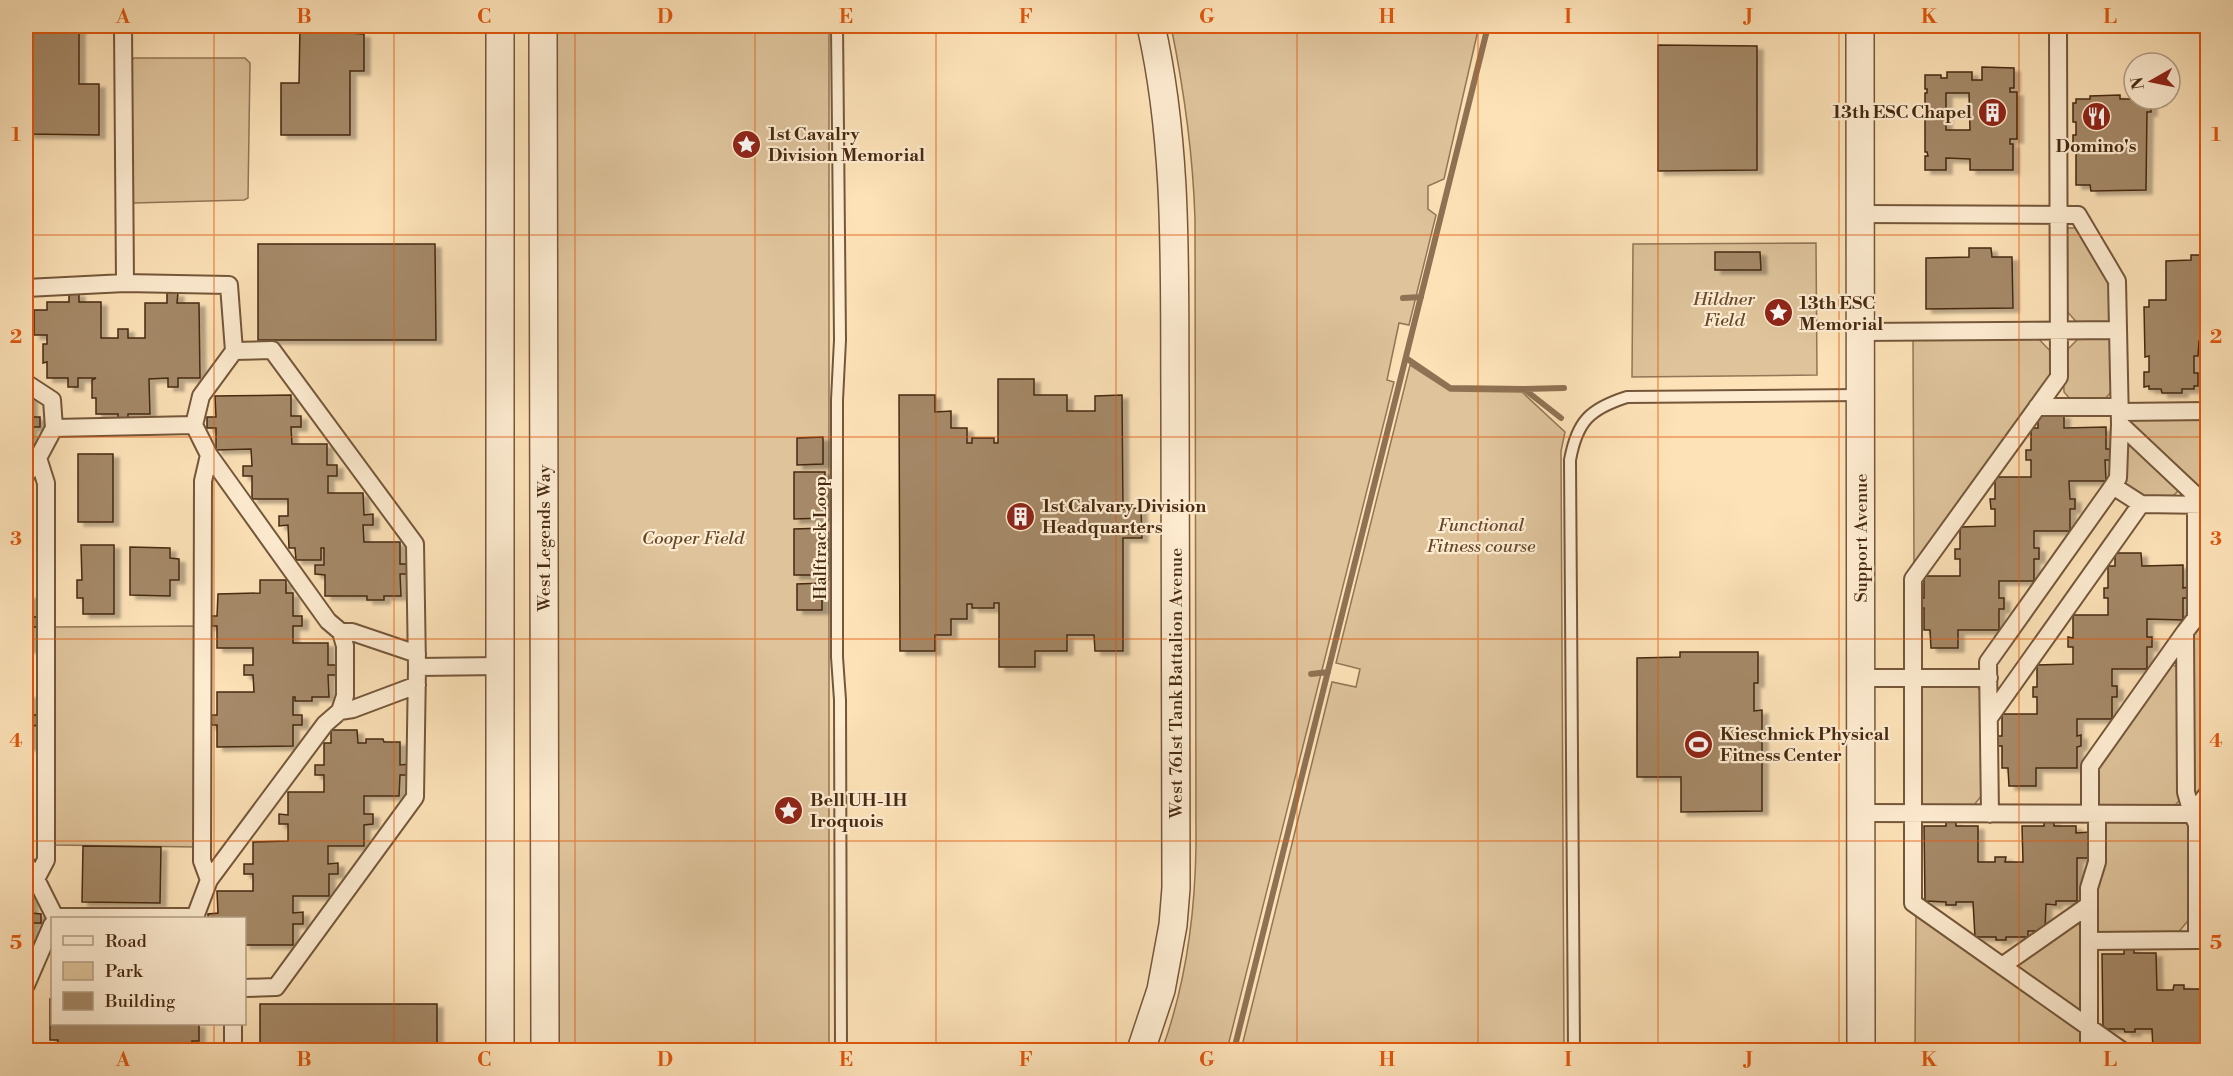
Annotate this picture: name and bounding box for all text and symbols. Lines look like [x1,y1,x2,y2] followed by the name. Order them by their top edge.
[115,5,131,30] text: A
[296,5,312,30] text: B
[477,5,491,30] text: C
[657,5,673,30] text: D
[839,5,853,30] text: E
[1019,5,1033,30] text: F
[1199,5,1215,30] text: G
[1379,5,1396,30] text: H
[1564,5,1572,30] text: I
[1742,5,1753,30] text: J
[1921,5,1938,30] text: K
[2103,5,2117,30] text: L
[2122,51,2182,111] north arrow
[2127,75,2149,91] text: N
[1977,96,2009,128] building icon: 13th ESC Chapel
[1832,101,1972,124] place label: 13th ESC Chapel
[2080,101,2112,133] restaurant icon: Domino's
[11,123,21,148] text: 1
[768,123,925,167] place label: 1st Cavalry Division Memorial
[2211,123,2221,148] text: 1
[731,128,763,160] place icon: 1st Cavalry Division Memorial
[2056,135,2137,158] place label: Domino's
[1692,288,1755,332] park label: Hildner Field
[1799,292,1883,336] place label: 13th ESC Memorial
[1762,297,1794,329] place icon: 13th ESC Memorial
[10,325,22,350] text: 2
[2210,325,2222,350] text: 2
[533,464,556,613] street label: West Legends Way
[1850,473,1873,603] street label: Support Avenue
[809,476,832,600] street label: Halftrack Loop
[1042,495,1206,539] place label: 1st Calvary Division Headquarters
[1005,500,1037,532] building icon: 1st Calvary Division Headquarters
[1426,514,1536,558] park label: Functional Fitness course
[10,527,22,552] text: 3
[642,527,745,550] park label: Cooper Field
[2210,527,2222,552] text: 3
[1165,548,1188,819] street label: West 761st Tank Battalion Avenue
[1720,723,1890,767] place label: Kieschnick Physical Fitness Center
[1683,728,1715,760] sports icon: Kieschnick Physical Fitness Center
[9,729,23,754] text: 4
[2209,729,2223,754] text: 4
[810,789,907,833] place label: Bell UH-1H Iroquois
[773,794,805,826] place icon: Bell UH-1H Iroquois
[51,917,246,1025] legend
[105,930,148,953] text: Road
[10,931,22,956] text: 5
[2210,931,2222,956] text: 5
[105,960,144,983] text: Park
[104,990,176,1013] text: Building
[115,1048,131,1073] text: A
[296,1048,312,1073] text: B
[477,1048,491,1073] text: C
[657,1048,673,1073] text: D
[839,1048,853,1073] text: E
[1019,1048,1033,1073] text: F
[1199,1048,1215,1073] text: G
[1379,1048,1396,1073] text: H
[1564,1048,1572,1073] text: I
[1742,1048,1753,1073] text: J
[1921,1048,1938,1073] text: K
[2103,1048,2117,1073] text: L

